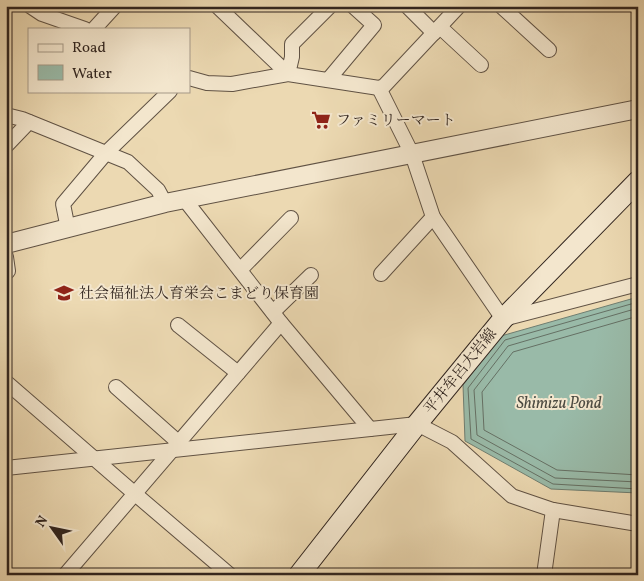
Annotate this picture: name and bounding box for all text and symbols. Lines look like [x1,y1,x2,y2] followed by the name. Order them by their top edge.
[28,28,190,92] legend
[72,38,106,59] text: Road
[72,64,112,85] text: Water
[310,109,332,131] supermarket icon: ファミリーマート
[336,111,456,132] place label: ファミリーマート
[53,282,75,304] school or university icon: 社会福祉法人育栄会こまどり保育園
[79,284,319,305] place label: 社会福祉法人育栄会こまどり保育園
[420,325,502,419] street label: 平井牟呂大岩線
[516,393,602,415] water label: Shimizu Pond
[28,504,78,554] north arrow
[32,512,53,531] text: N

